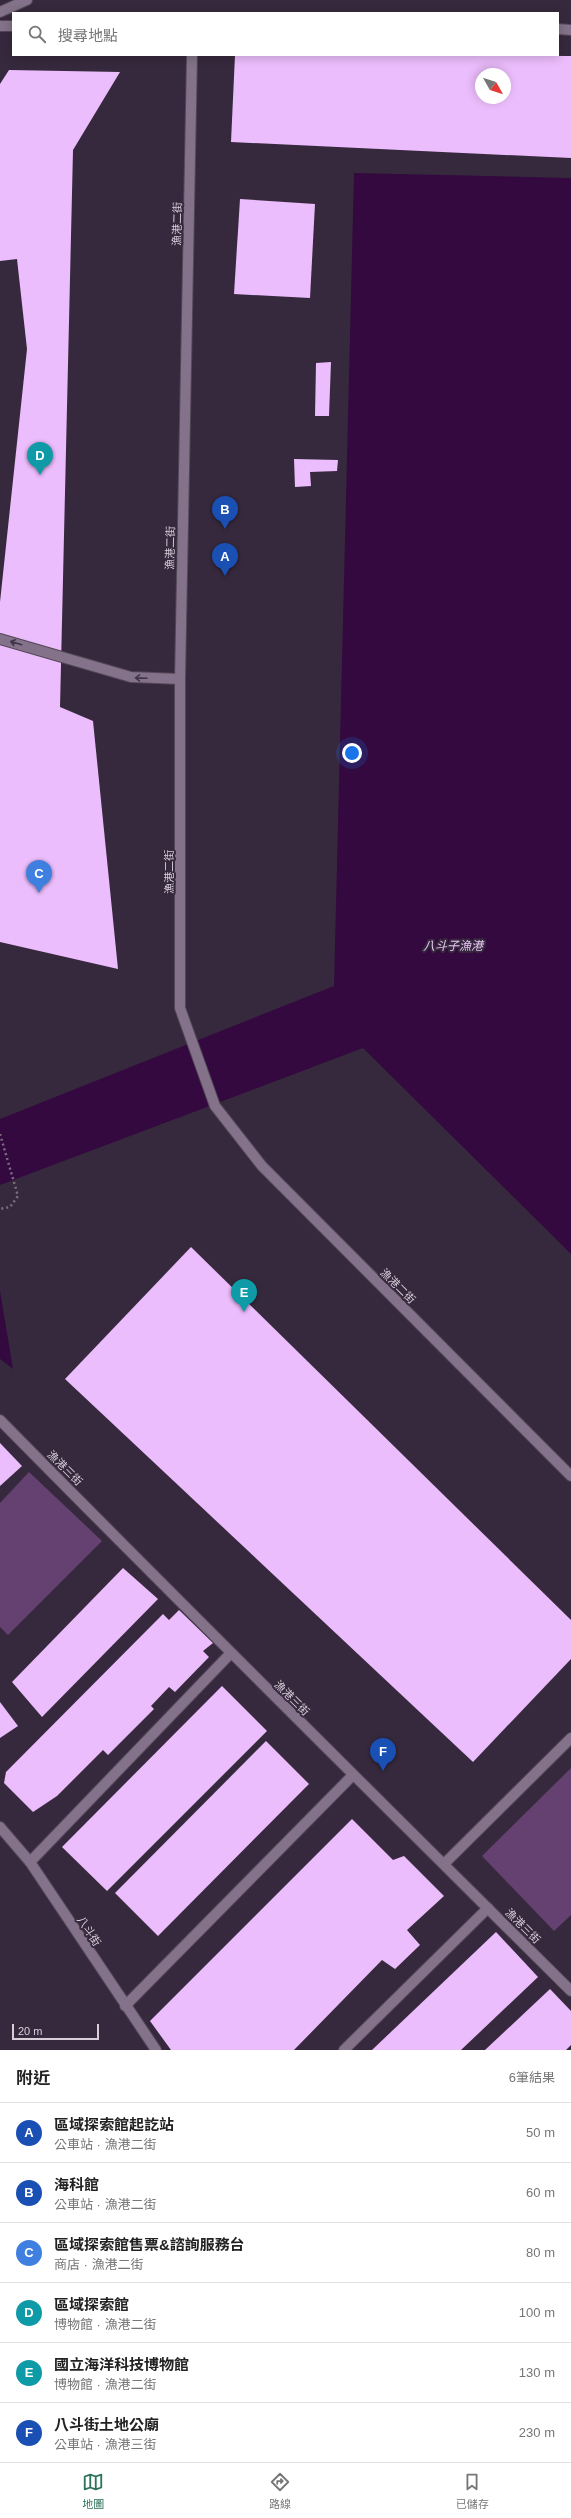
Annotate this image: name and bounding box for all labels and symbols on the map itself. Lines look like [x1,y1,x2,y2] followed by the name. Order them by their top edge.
[475,68,511,104] north arrow
[171,202,183,246] street label: 漁港二街
[27,442,53,475] pin: D
[212,496,238,529] pin: B
[164,526,176,570] street label: 漁港二街
[212,543,238,576] pin: A
[9,639,22,646] one-way arrow
[135,674,148,681] one-way arrow
[342,743,362,763] your location
[163,850,175,894] street label: 漁港二街
[26,860,52,893] pin: C
[423,939,485,953] water label: 八斗子漁港
[378,1266,418,1306] street label: 漁港二街
[231,1279,257,1312] pin: E
[45,1448,85,1488] street label: 漁港三街
[272,1678,312,1718] street label: 漁港三街
[370,1738,396,1771] pin: F
[503,1906,543,1946] street label: 漁港三街
[75,1914,103,1948] street label: 八斗街
[12,2022,99,2041] scale bar

